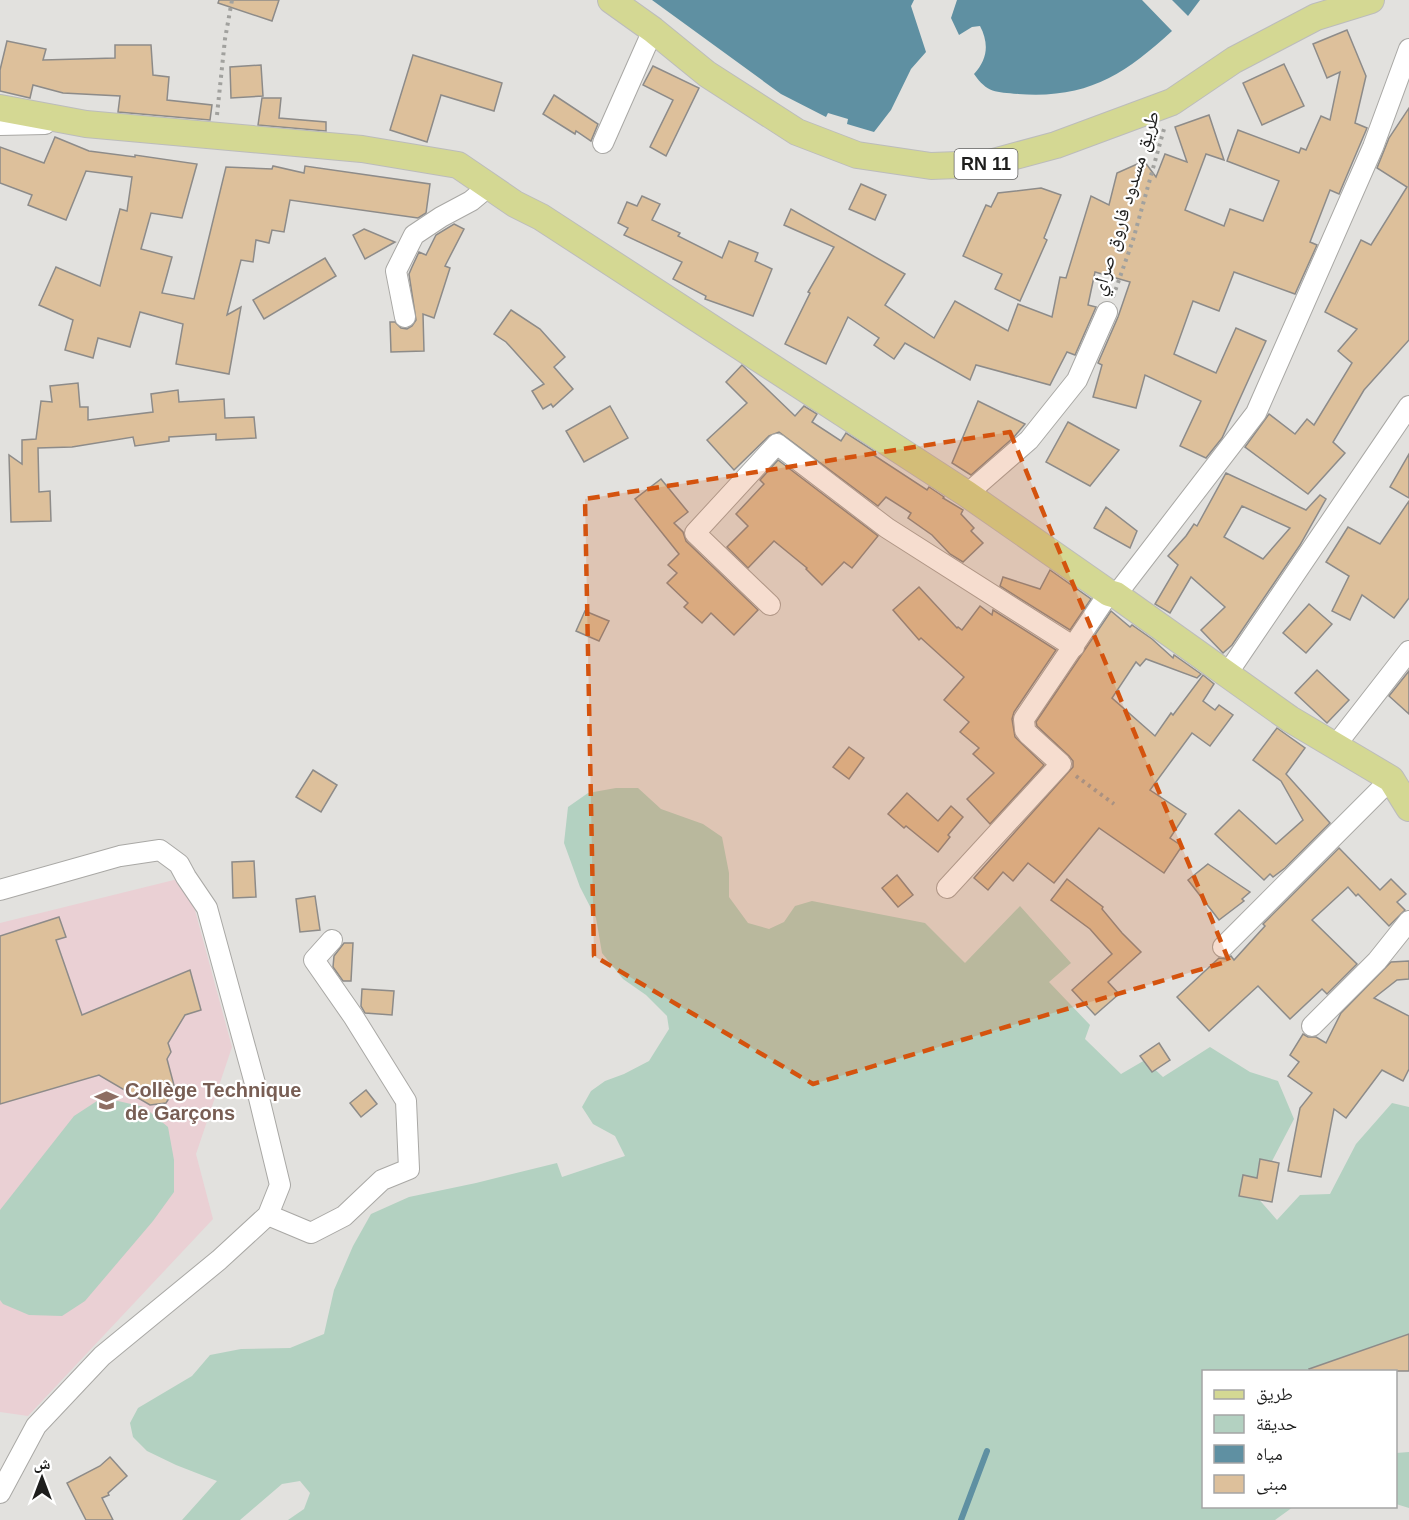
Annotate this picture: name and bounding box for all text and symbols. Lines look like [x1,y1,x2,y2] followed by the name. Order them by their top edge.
[1086,108,1168,299] street label: طريق مسدود فاروق صراي
[954,149,1018,179] road number: RN 11
[125,1079,301,1124] place label: Collège Technique de Garçons
[94,1088,120,1114] school or university icon: Collège Technique de Garçons
[1202,1370,1397,1508] legend
[1256,1384,1293,1405] text: طريق
[1256,1414,1297,1434] text: حديقة
[1256,1444,1283,1464] text: مياه
[12,1448,72,1508] north arrow
[34,1455,51,1473] text: ش
[1256,1474,1287,1495] text: مبنى

